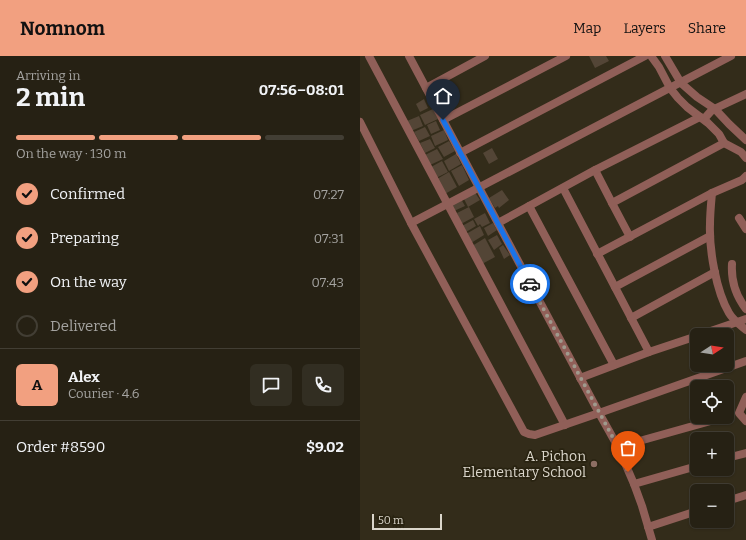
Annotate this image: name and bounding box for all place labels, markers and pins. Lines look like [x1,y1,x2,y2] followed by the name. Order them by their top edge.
[426,79,460,120] pin
[611,431,645,472] pin
[463,448,586,481] place label: A. Pichon Elementary School
[589,459,599,469] marker: A. Pichon Elementary School

